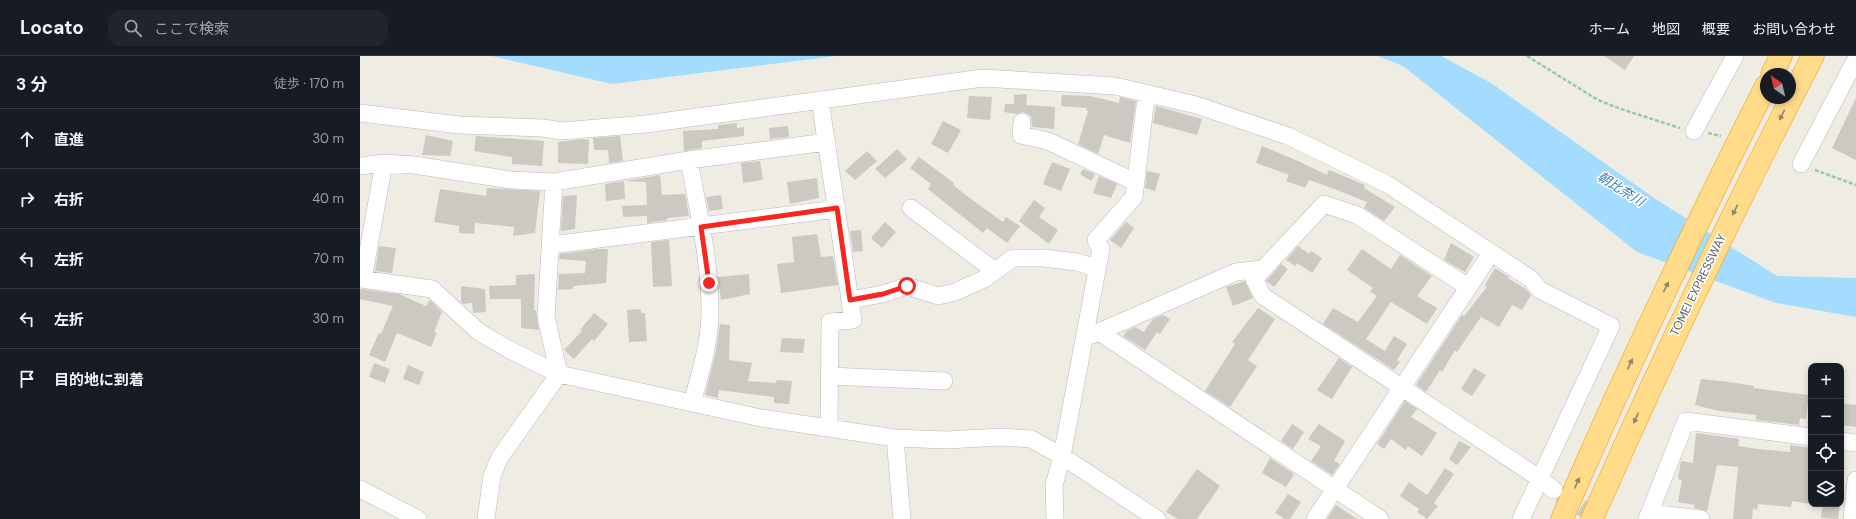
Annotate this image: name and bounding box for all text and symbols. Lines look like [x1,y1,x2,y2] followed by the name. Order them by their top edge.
[108,10,388,46] search box
[20,15,84,40] text: Locato
[122,17,144,39] icon: search
[154,19,229,39] text: ここで検索
[1588,20,1630,38] text: ホーム
[1652,20,1680,38] text: 地図
[1702,20,1730,38] text: 概要
[1752,20,1836,38] text: お問い合わせ
[1760,68,1796,104] north arrow
[16,73,47,95] text: 3 分
[274,75,344,92] text: 徒歩 · 170 m
[1779,110,1786,121] one-way arrow
[16,128,38,150] icon: ahead
[54,130,84,150] text: 直進
[312,130,344,147] text: 30 m
[1594,168,1649,211] water label: 朝比奈川
[16,188,38,210] icon: right
[54,190,84,210] text: 右折
[312,190,344,207] text: 40 m
[1732,204,1738,216] one-way arrow
[1666,231,1730,339] street label: TOMEI EXPRESSWAY
[16,248,38,270] icon: left
[54,250,84,270] text: 左折
[313,250,344,267] text: 70 m
[700,274,718,292] route end
[898,277,916,295] route start
[1663,282,1669,293] one-way arrow
[16,308,38,330] icon: left
[54,310,84,330] text: 左折
[312,310,344,327] text: 30 m
[1627,358,1633,370] one-way arrow
[1808,363,1844,507] map controls
[1808,363,1844,399] button: +
[16,368,38,390] icon: arrive
[54,370,144,390] text: 目的地に到着
[1808,399,1844,435] button: −
[1633,412,1639,423] one-way arrow
[1808,435,1844,471] button: locate
[1808,471,1844,507] button: layers
[1575,477,1581,489] one-way arrow

